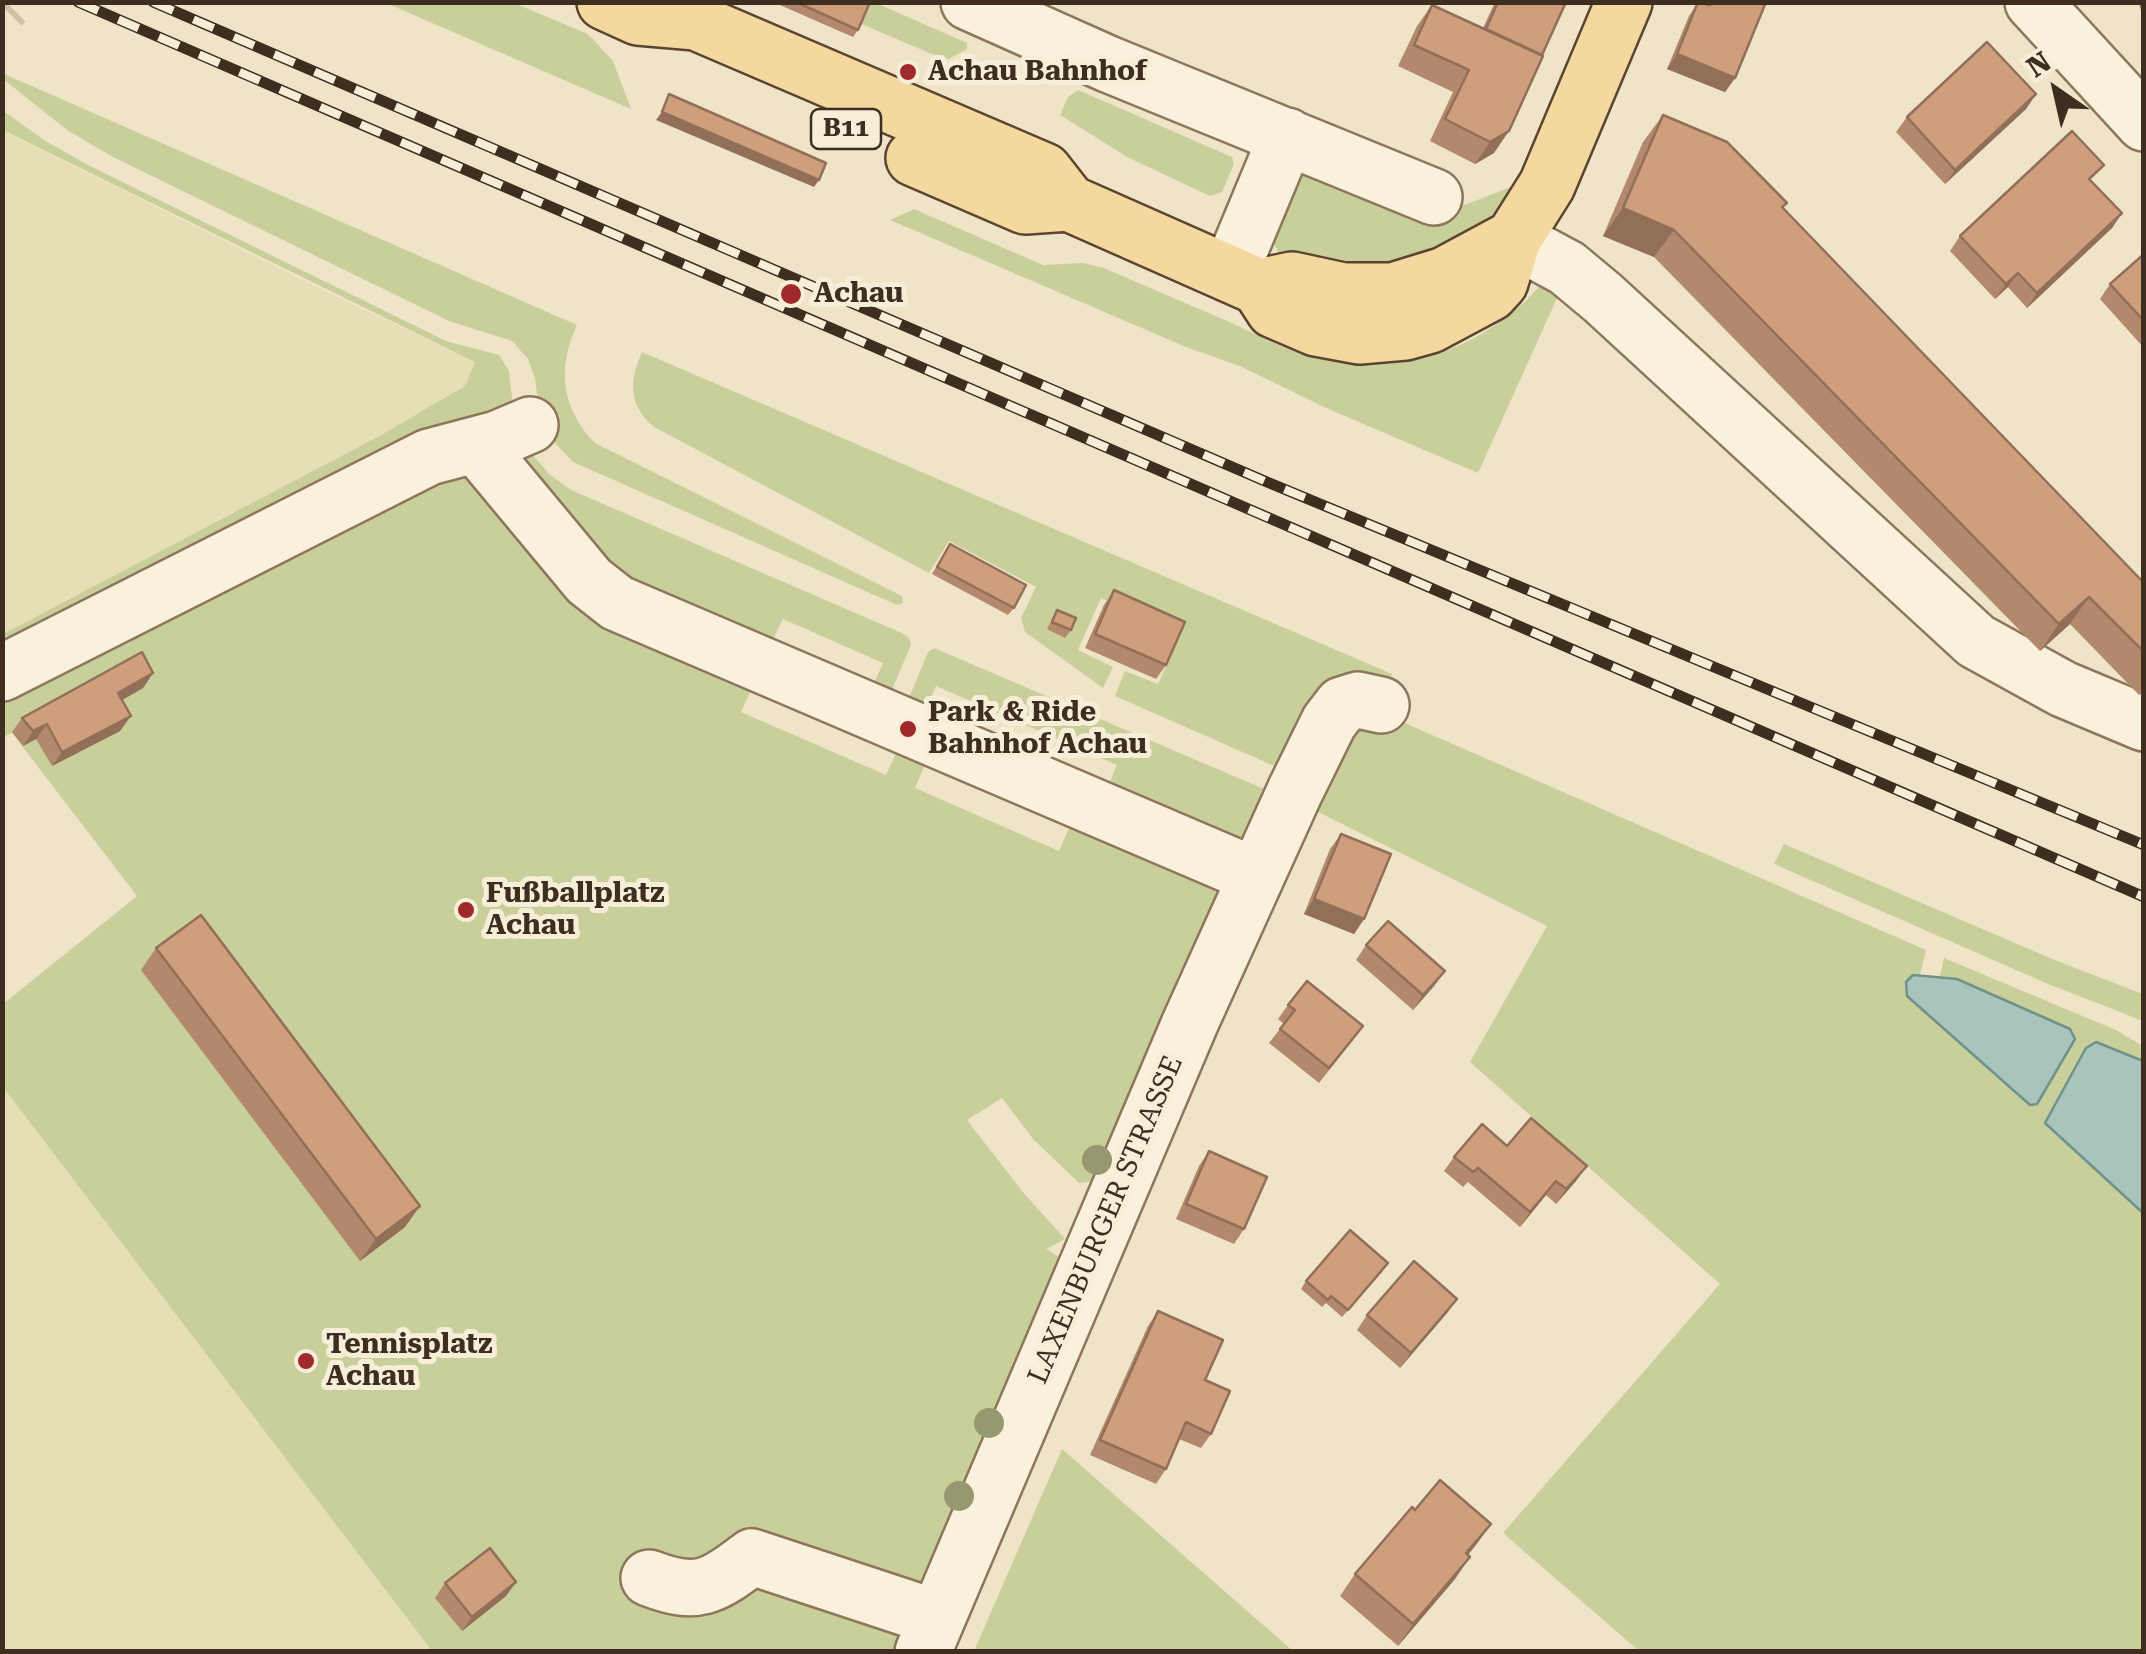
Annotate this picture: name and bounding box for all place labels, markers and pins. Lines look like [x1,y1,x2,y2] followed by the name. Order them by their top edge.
[928,55,1147,89] place label: Achau Bahnhof
[897,61,919,83] marker: Achau Bahnhof
[814,277,903,311] place label: Achau
[778,281,804,307] marker: Achau
[928,696,1147,762] place label: Park & Ride Bahnhof Achau
[897,718,919,740] marker: Park & Ride Bahnhof Achau
[486,877,664,943] place label: Fußballplatz Achau
[455,899,477,921] marker: Fußballplatz Achau
[326,1328,492,1394] place label: Tennisplatz Achau
[295,1350,317,1372] marker: Tennisplatz Achau

